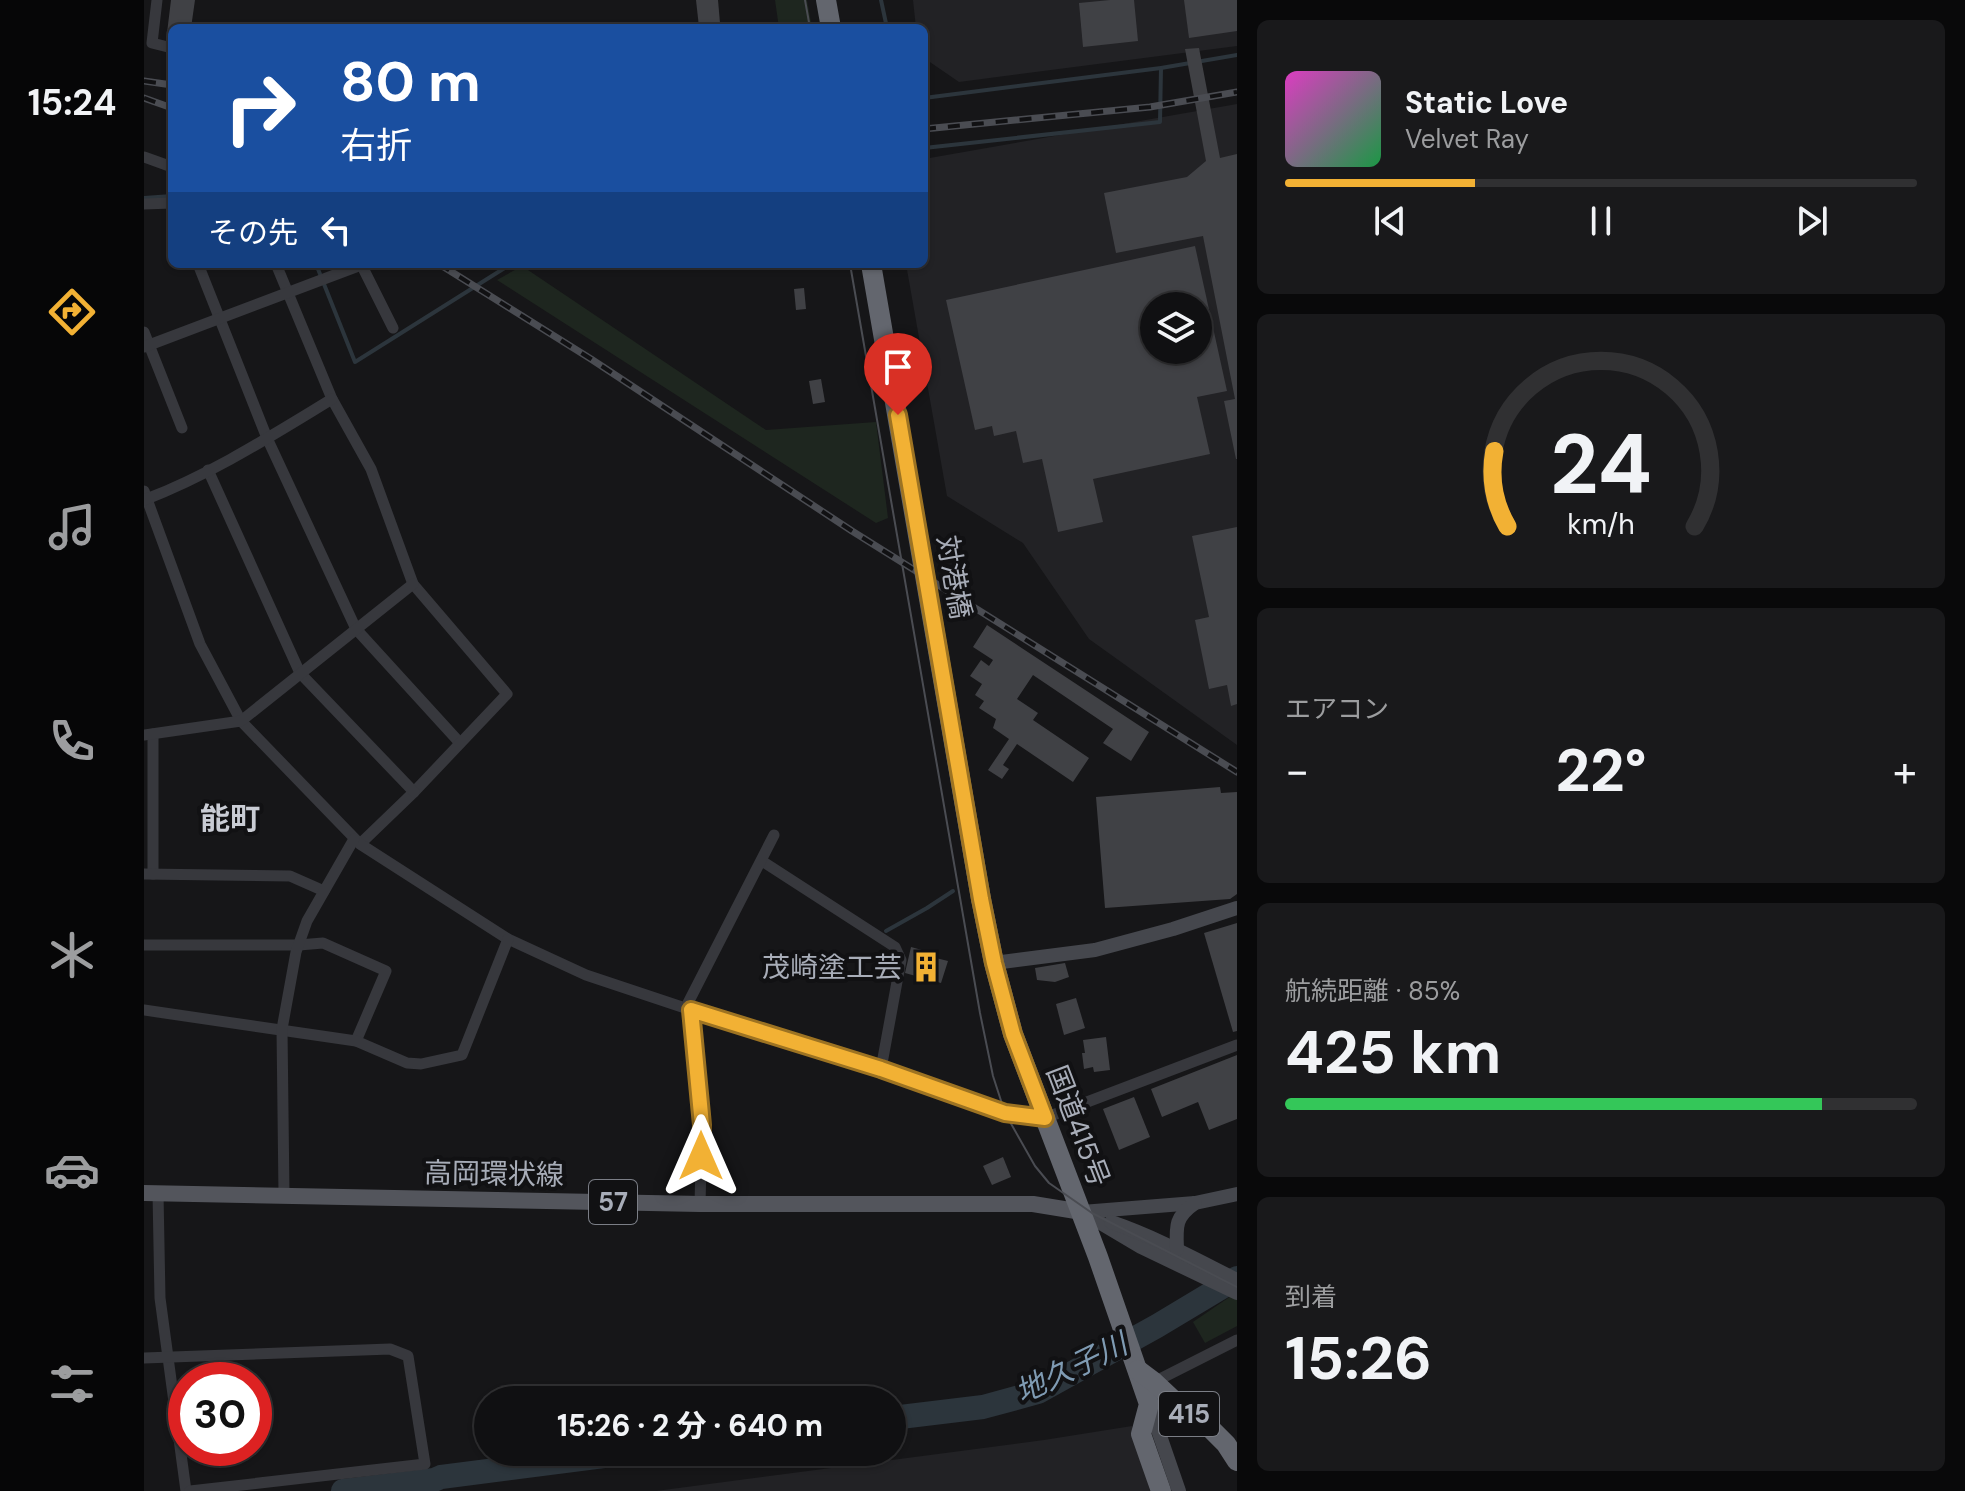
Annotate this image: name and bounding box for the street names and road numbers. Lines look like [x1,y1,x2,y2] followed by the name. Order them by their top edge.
[928,532,980,622] street label: 対港橋
[1038,1060,1118,1192] street label: 国道415号
[424,1154,564,1194] street label: 高岡環状線
[589,1180,637,1224] road number: 57
[1159,1392,1219,1436] road number: 415

